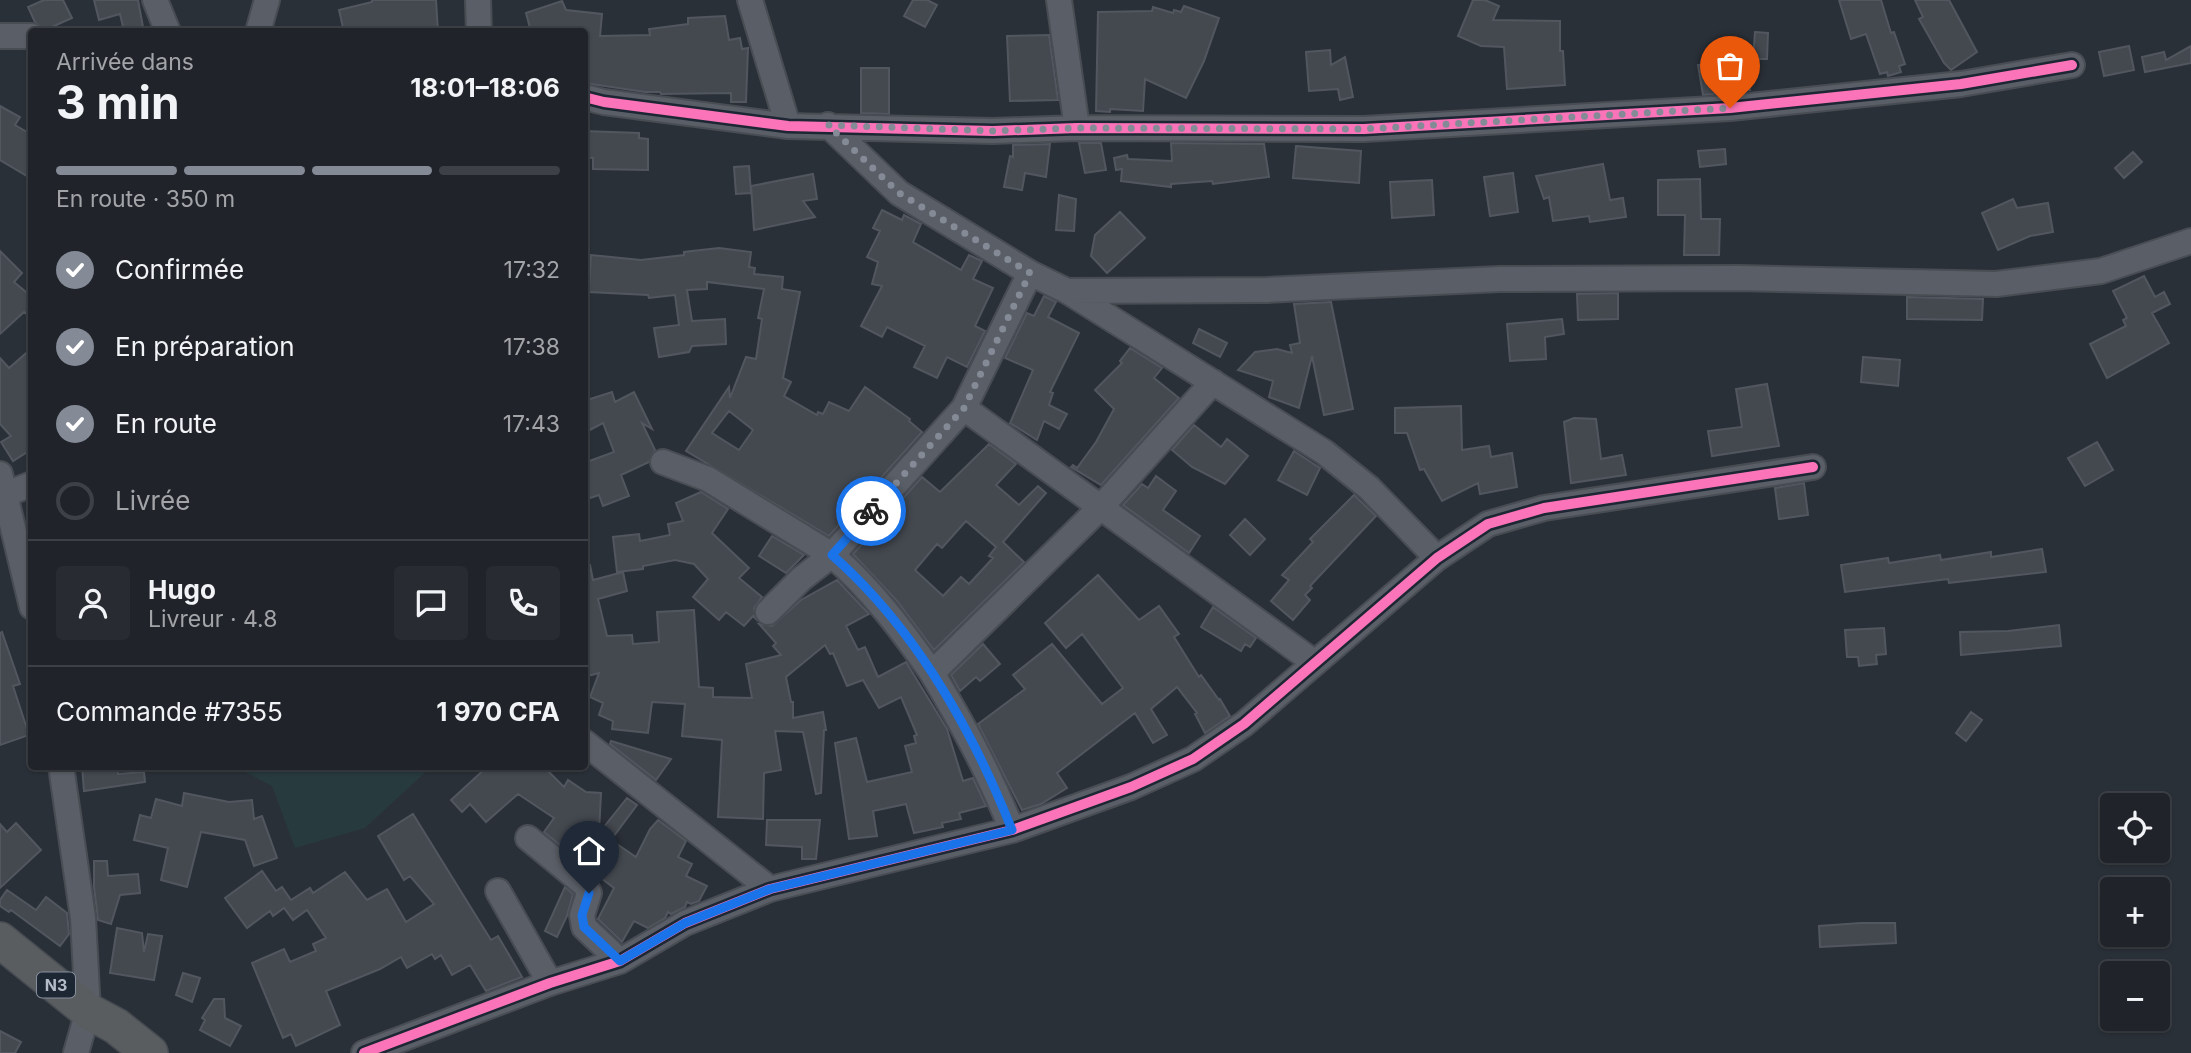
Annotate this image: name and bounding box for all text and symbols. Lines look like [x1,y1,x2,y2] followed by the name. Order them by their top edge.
[1700,36,1760,108] pin
[1711,47,1749,85] icon: bag
[56,48,194,76] text: Arrivée dans
[410,72,560,103] text: 18:01–18:06
[56,74,180,130] text: 3 min
[56,185,235,213] text: En route · 350 m
[56,251,94,289] icon: check
[115,254,244,285] text: Confirmée
[504,256,560,284] text: 17:32
[56,328,94,366] icon: check
[115,331,295,362] text: En préparation
[503,333,560,361] text: 17:38
[56,405,94,443] icon: check
[115,408,217,439] text: En route
[503,410,560,438] text: 17:43
[836,476,906,546] courier
[115,485,190,516] text: Livrée
[852,492,890,530] icon: bike
[56,566,130,640] button: person
[394,566,468,640] button: chat
[486,566,560,640] button: phone
[148,574,216,605] text: Hugo
[148,605,277,633] text: Livreur · 4.8
[56,696,283,727] text: Commande #7355
[436,696,560,727] text: 1 970 CFA
[2100,793,2170,1031] map controls
[2100,793,2170,863] button: locate
[559,821,619,893] pin
[570,832,608,870] icon: home
[2100,877,2170,947] button: +
[2100,961,2170,1031] button: −
[37,973,75,998] road number: N3

